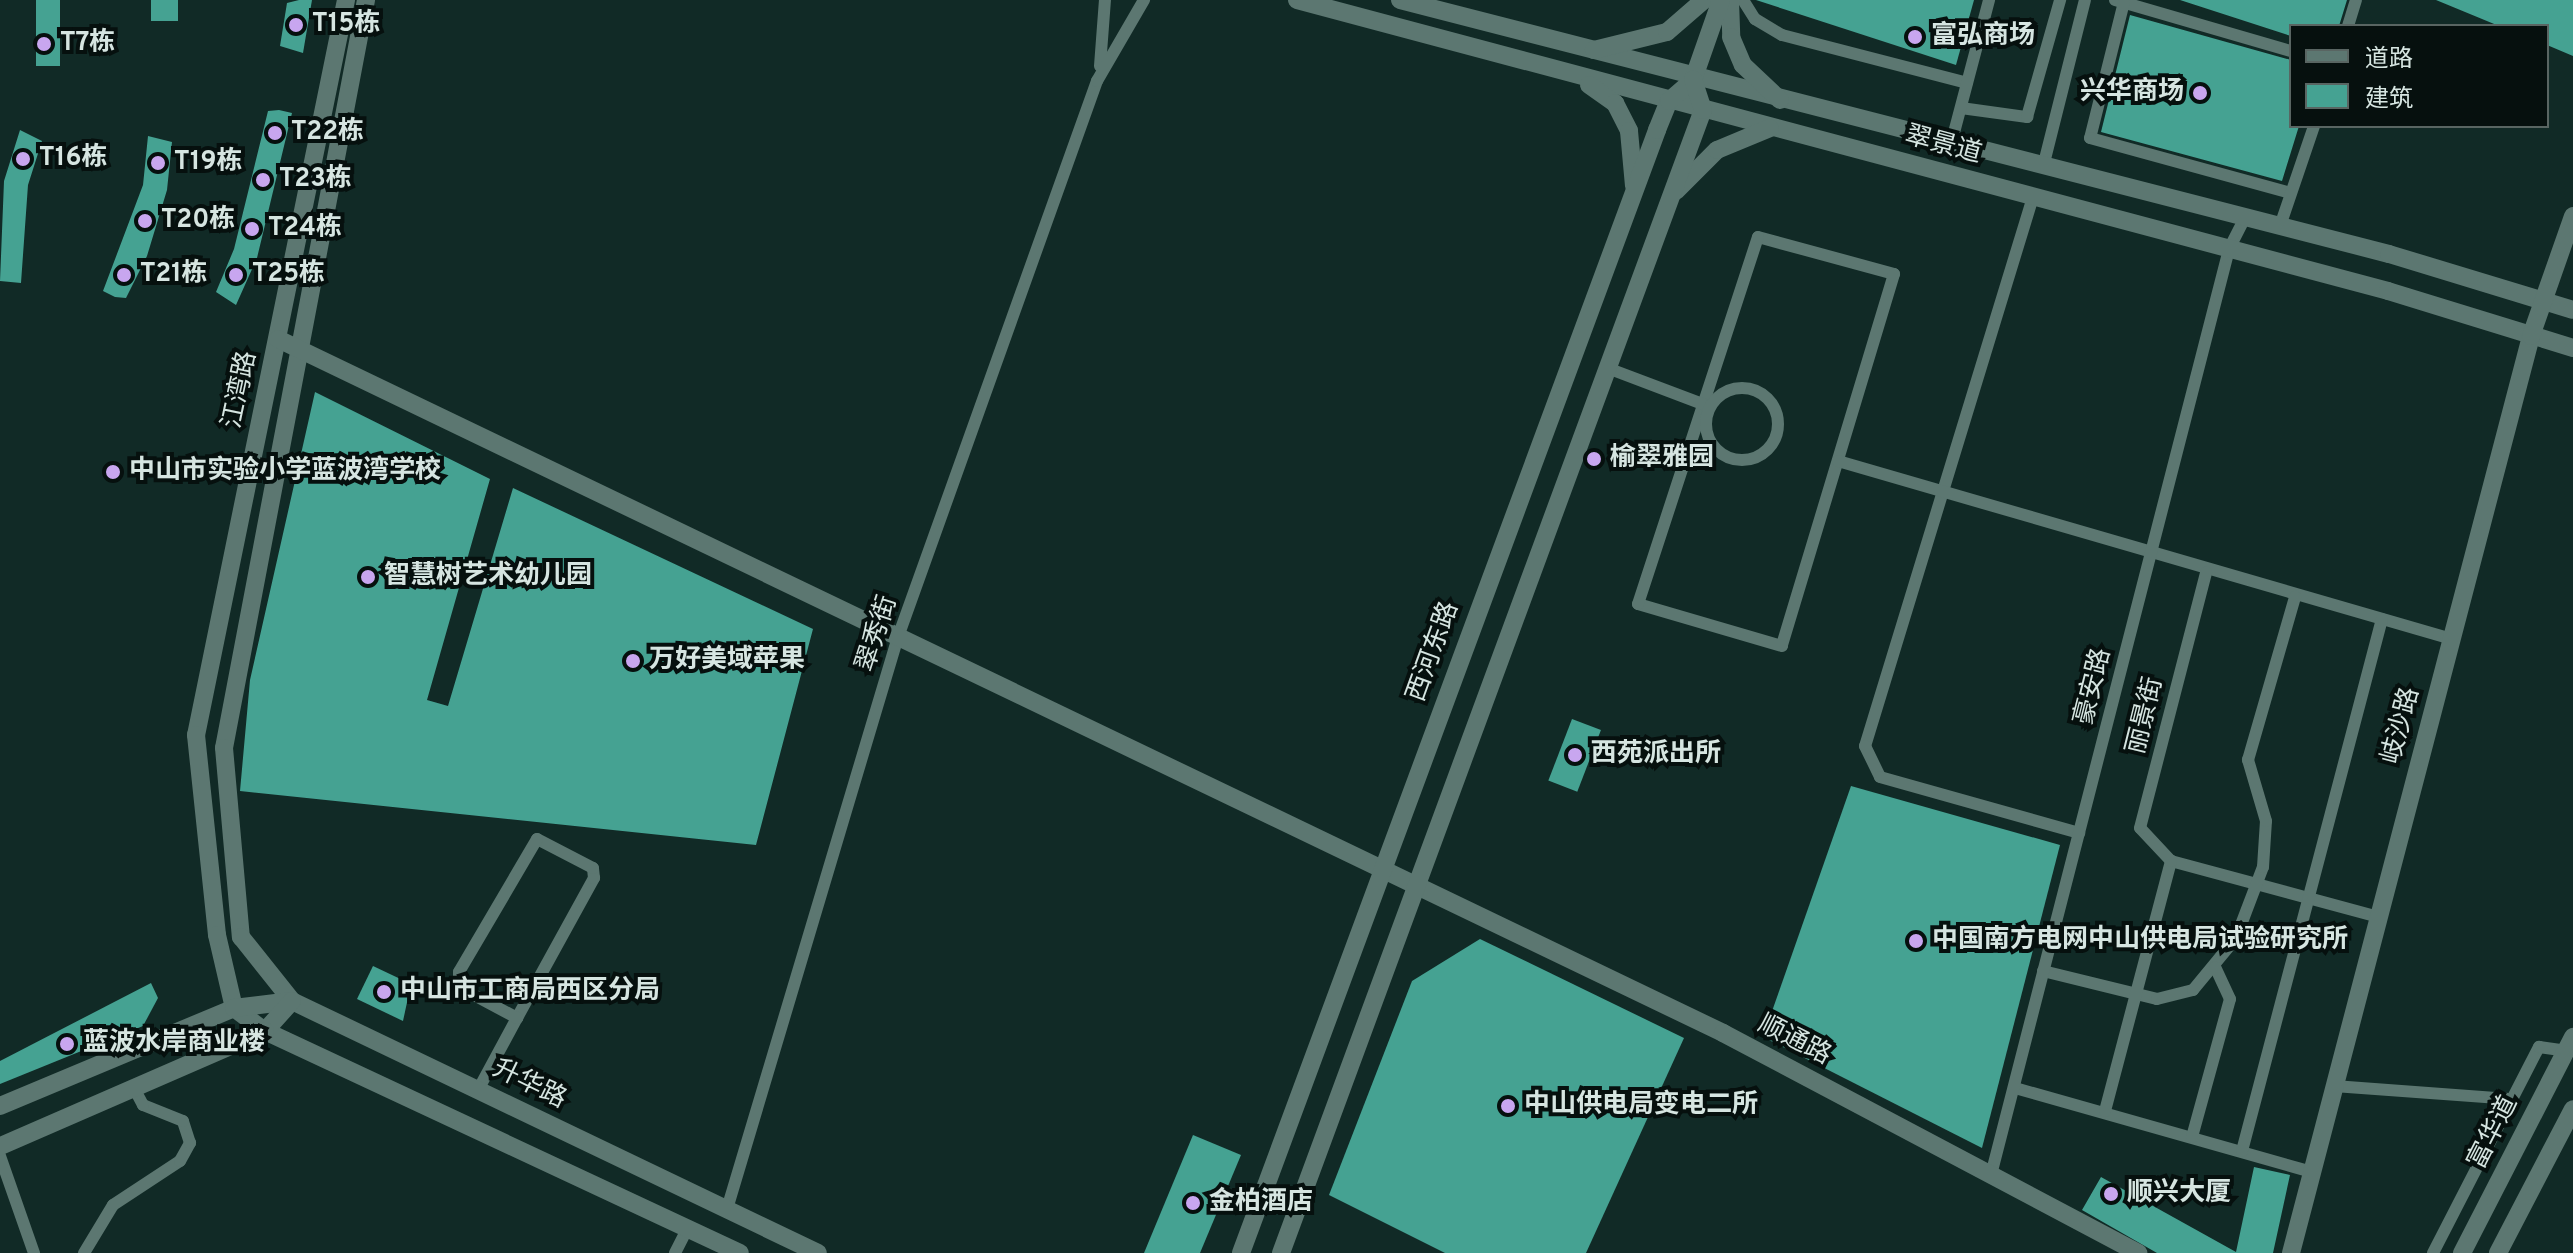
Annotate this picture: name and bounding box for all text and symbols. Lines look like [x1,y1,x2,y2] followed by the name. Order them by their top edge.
[312,9,380,41] place label: T15栋
[287,16,305,34] marker: T15栋
[1931,21,2035,53] place label: 富弘商场
[2289,24,2549,128] legend
[60,28,115,60] place label: T7栋
[1906,28,1924,46] marker: 富弘商场
[35,35,53,53] marker: T7栋
[2365,45,2413,75] text: 道路
[2080,77,2184,109] place label: 兴华商场
[2191,84,2209,102] marker: 兴华商场
[2365,85,2413,115] text: 建筑
[291,117,364,149] place label: T22栋
[1901,121,1985,171] street label: 翠景道
[266,124,284,142] marker: T22栋
[39,143,107,175] place label: T16栋
[174,147,242,179] place label: T19栋
[14,150,32,168] marker: T16栋
[149,154,167,172] marker: T19栋
[279,164,352,196] place label: T23栋
[254,171,272,189] marker: T23栋
[161,205,235,237] place label: T20栋
[136,212,154,230] marker: T20栋
[268,213,342,245] place label: T24栋
[243,220,261,238] marker: T24栋
[140,259,208,291] place label: T21栋
[252,259,325,291] place label: T25栋
[115,266,133,284] marker: T21栋
[227,266,245,284] marker: T25栋
[218,349,264,431] street label: 江湾路
[1610,443,1714,475] place label: 榆翠雅园
[1585,450,1603,468] marker: 榆翠雅园
[129,456,441,488] place label: 中山市实验小学蓝波湾学校
[104,463,122,481] marker: 中山市实验小学蓝波湾学校
[384,561,592,593] place label: 智慧树艺术幼儿园
[359,568,377,586] marker: 智慧树艺术幼儿园
[851,592,905,676] street label: 翠秀街
[1402,598,1466,706] street label: 西河东路
[649,645,805,677] place label: 万好美域·苹果
[2069,645,2119,729] street label: 豪安路
[624,652,642,670] marker: 万好美域·苹果
[2121,674,2171,758] street label: 丽景街
[2377,684,2427,768] street label: 岐沙路
[1591,739,1721,771] place label: 西苑派出所
[1566,746,1584,764] marker: 西苑派出所
[1932,925,2348,957] place label: 中国南方电网中山供电局试验研究所
[1907,932,1925,950] marker: 中国南方电网中山供电局试验研究所
[400,976,660,1008] place label: 中山市工商局西区分局
[375,983,393,1001] marker: 中山市工商局西区分局
[1752,1009,1836,1073] street label: 顺通路
[83,1028,265,1060] place label: 蓝波水岸商业楼
[58,1035,76,1053] marker: 蓝波水岸商业楼
[487,1054,571,1116] street label: 升华路
[1524,1090,1758,1122] place label: 中山供电局变电二所
[2462,1091,2526,1175] street label: 富华道
[1499,1097,1517,1115] marker: 中山供电局变电二所
[2127,1178,2231,1210] place label: 顺兴大厦
[2102,1185,2120,1203] marker: 顺兴大厦
[1209,1187,1313,1219] place label: 金柏酒店
[1184,1194,1202,1212] marker: 金柏酒店

